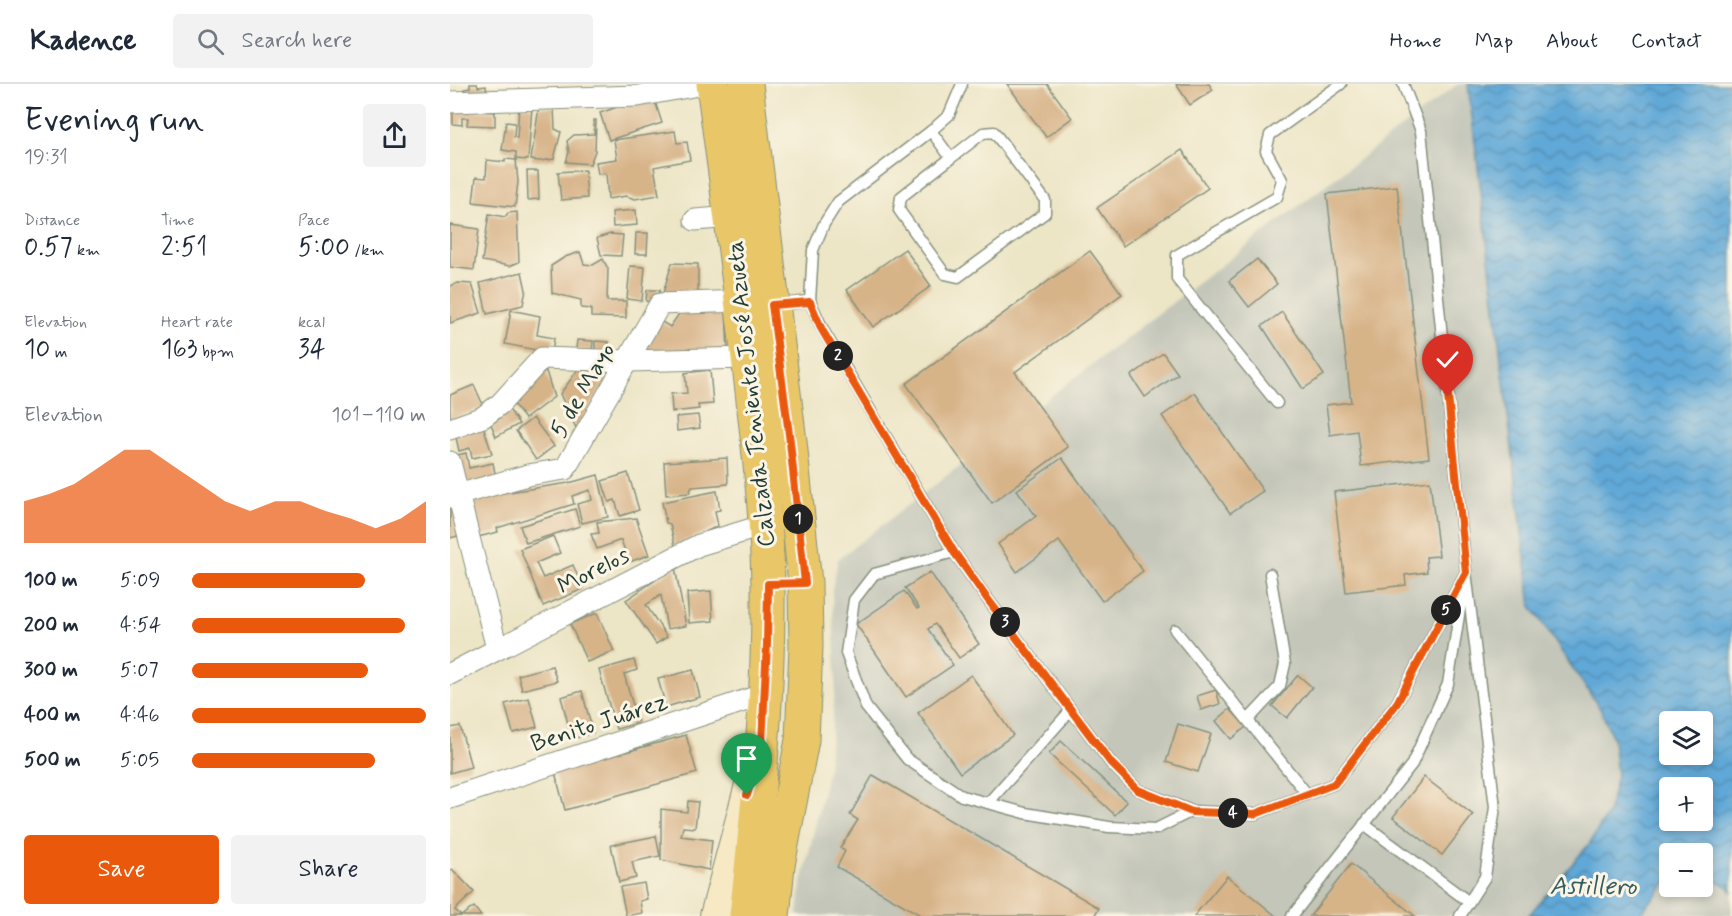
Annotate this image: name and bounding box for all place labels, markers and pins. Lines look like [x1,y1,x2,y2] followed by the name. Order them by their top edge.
[1422,334,1473,396] pin
[823,341,853,371] pin: 2
[783,504,813,534] pin: 1
[1431,595,1461,625] pin: 5
[990,607,1020,637] pin: 3
[721,733,772,795] pin
[1218,798,1248,828] pin: 4

